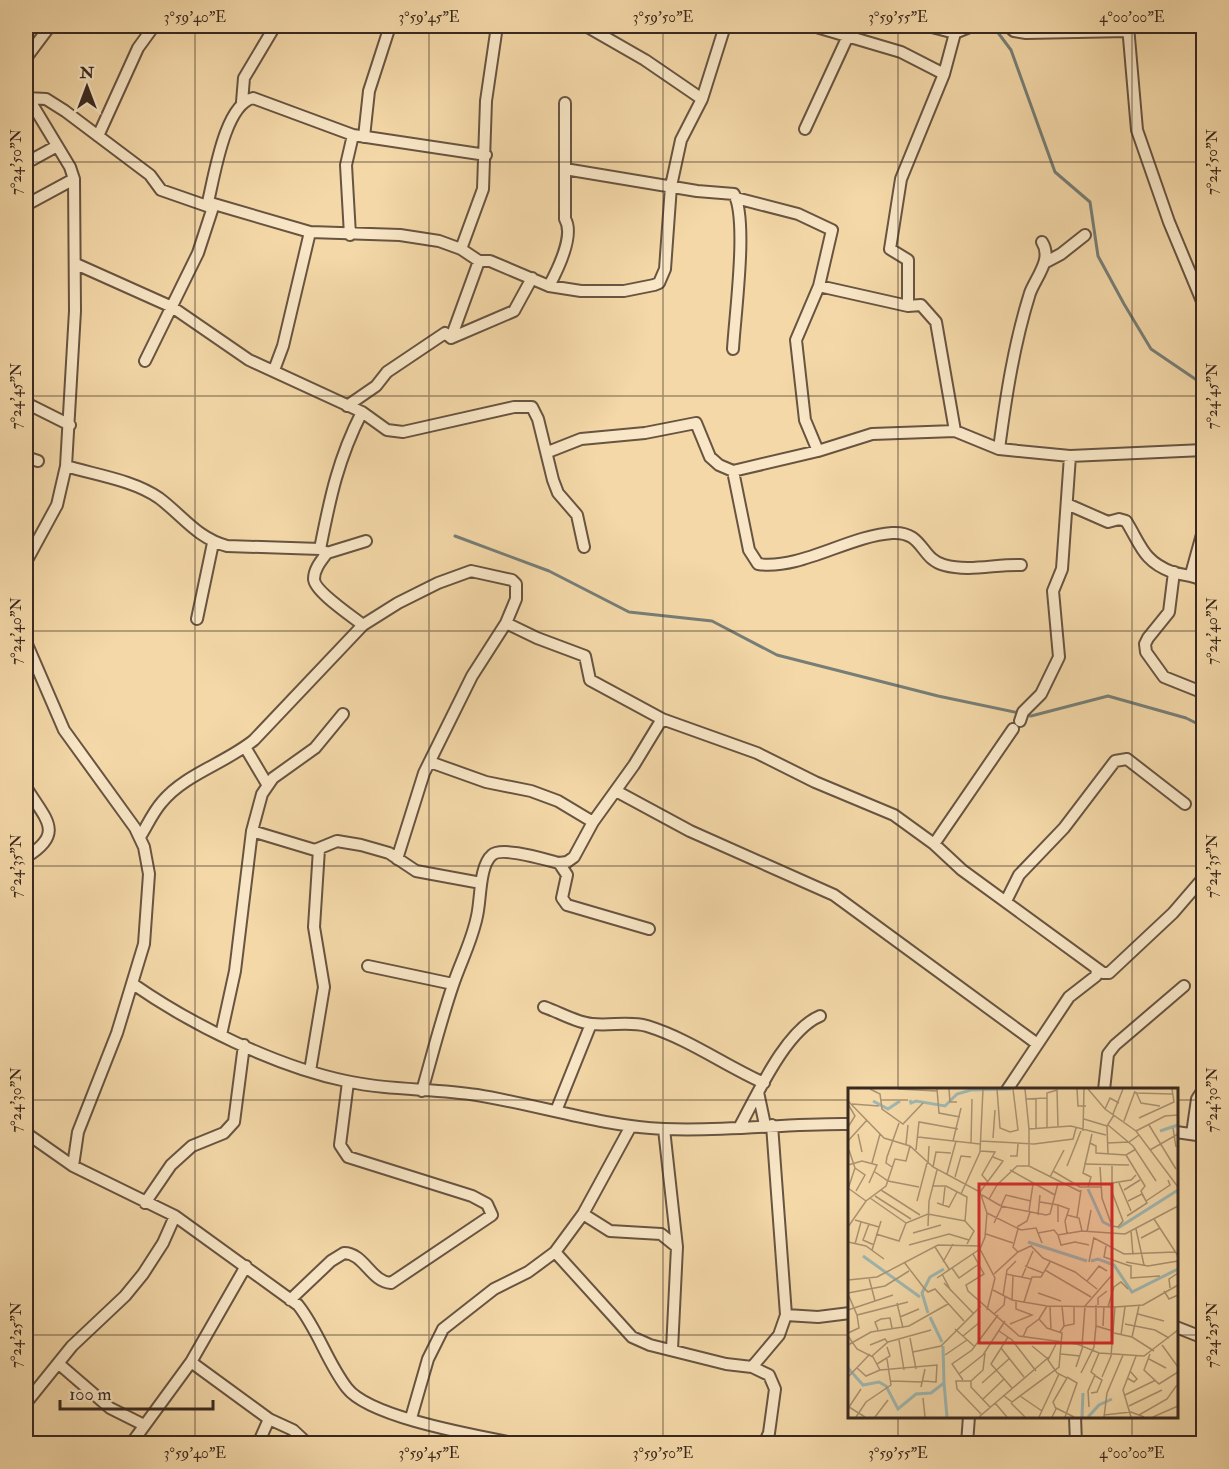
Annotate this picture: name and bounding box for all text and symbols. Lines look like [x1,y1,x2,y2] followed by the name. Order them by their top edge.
[164,8,226,27] text: 3°59'40"E
[398,8,460,27] text: 3°59'45"E
[633,8,694,27] text: 3°59'50"E
[868,8,928,27] text: 3°59'55"E
[1099,8,1165,27] text: 4°00'00"E
[57,57,117,117] north arrow
[79,63,95,83] text: N
[7,129,26,195] text: 7°24'50"N
[1203,129,1222,195] text: 7°24'50"N
[7,362,26,429] text: 7°24'45"N
[1203,362,1222,429] text: 7°24'45"N
[7,597,26,665] text: 7°24'40"N
[1203,597,1222,665] text: 7°24'40"N
[7,833,26,898] text: 7°24'35"N
[1203,833,1222,898] text: 7°24'35"N
[7,1067,26,1133] text: 7°24'30"N
[1203,1067,1222,1133] text: 7°24'30"N
[848,1088,1178,1418] inset map
[7,1302,26,1368] text: 7°24'25"N
[1203,1302,1222,1368] text: 7°24'25"N
[60,1373,213,1411] scale bar
[69,1383,112,1406] text: 100 m
[164,1444,226,1463] text: 3°59'40"E
[398,1444,460,1463] text: 3°59'45"E
[633,1444,694,1463] text: 3°59'50"E
[868,1444,928,1463] text: 3°59'55"E
[1099,1444,1165,1463] text: 4°00'00"E

